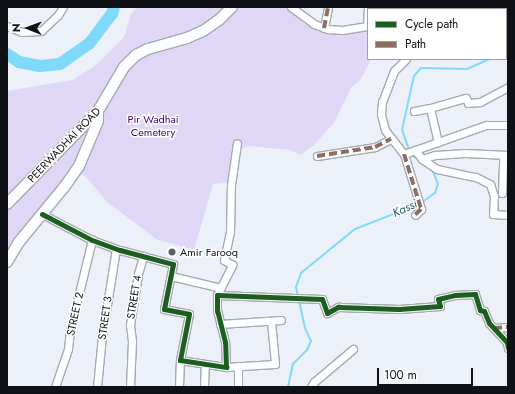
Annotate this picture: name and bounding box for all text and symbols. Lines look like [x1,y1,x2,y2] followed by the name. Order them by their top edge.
[8,8,48,48] north arrow
[367,8,507,60] legend
[405,15,458,33] text: Cycle path
[8,23,24,32] text: N
[405,35,426,53] text: Path
[25,105,103,185] street label: PEERWADHAI ROAD
[127,113,179,139] park label: Pir Wadhai Cemetery
[390,197,420,221] water label: Kassi
[180,245,238,259] place label: Amir Farooq
[167,247,177,257] marker: Amir Farooq
[124,274,144,320] street label: STREET 4
[64,291,86,337] street label: STREET 2
[95,295,115,341] street label: STREET 3
[379,360,475,386] scale bar
[384,366,417,384] text: 100 m

